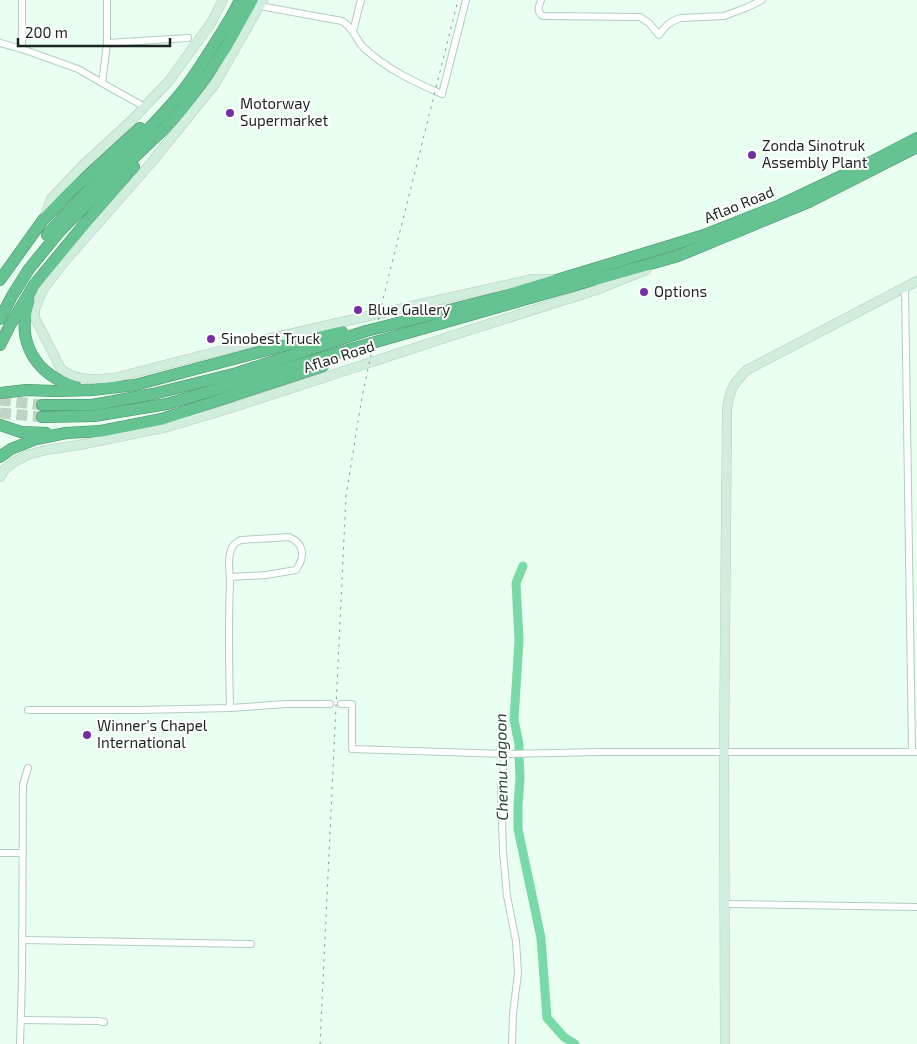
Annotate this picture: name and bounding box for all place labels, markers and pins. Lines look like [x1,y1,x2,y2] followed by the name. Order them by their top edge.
[240,94,329,129] place label: Motorway Supermarket
[224,107,236,119] marker: Motorway Supermarket
[762,136,868,171] place label: Zonda Sinotruk Assembly Plant
[746,149,758,161] marker: Zonda Sinotruk Assembly Plant
[654,282,707,300] place label: Options
[638,286,650,298] marker: Options
[368,300,450,318] place label: Blue Gallery
[352,304,364,316] marker: Blue Gallery
[221,329,321,347] place label: Sinobest Truck
[205,333,217,345] marker: Sinobest Truck
[97,716,208,751] place label: Winner's Chapel International
[81,729,93,741] marker: Winner's Chapel International

